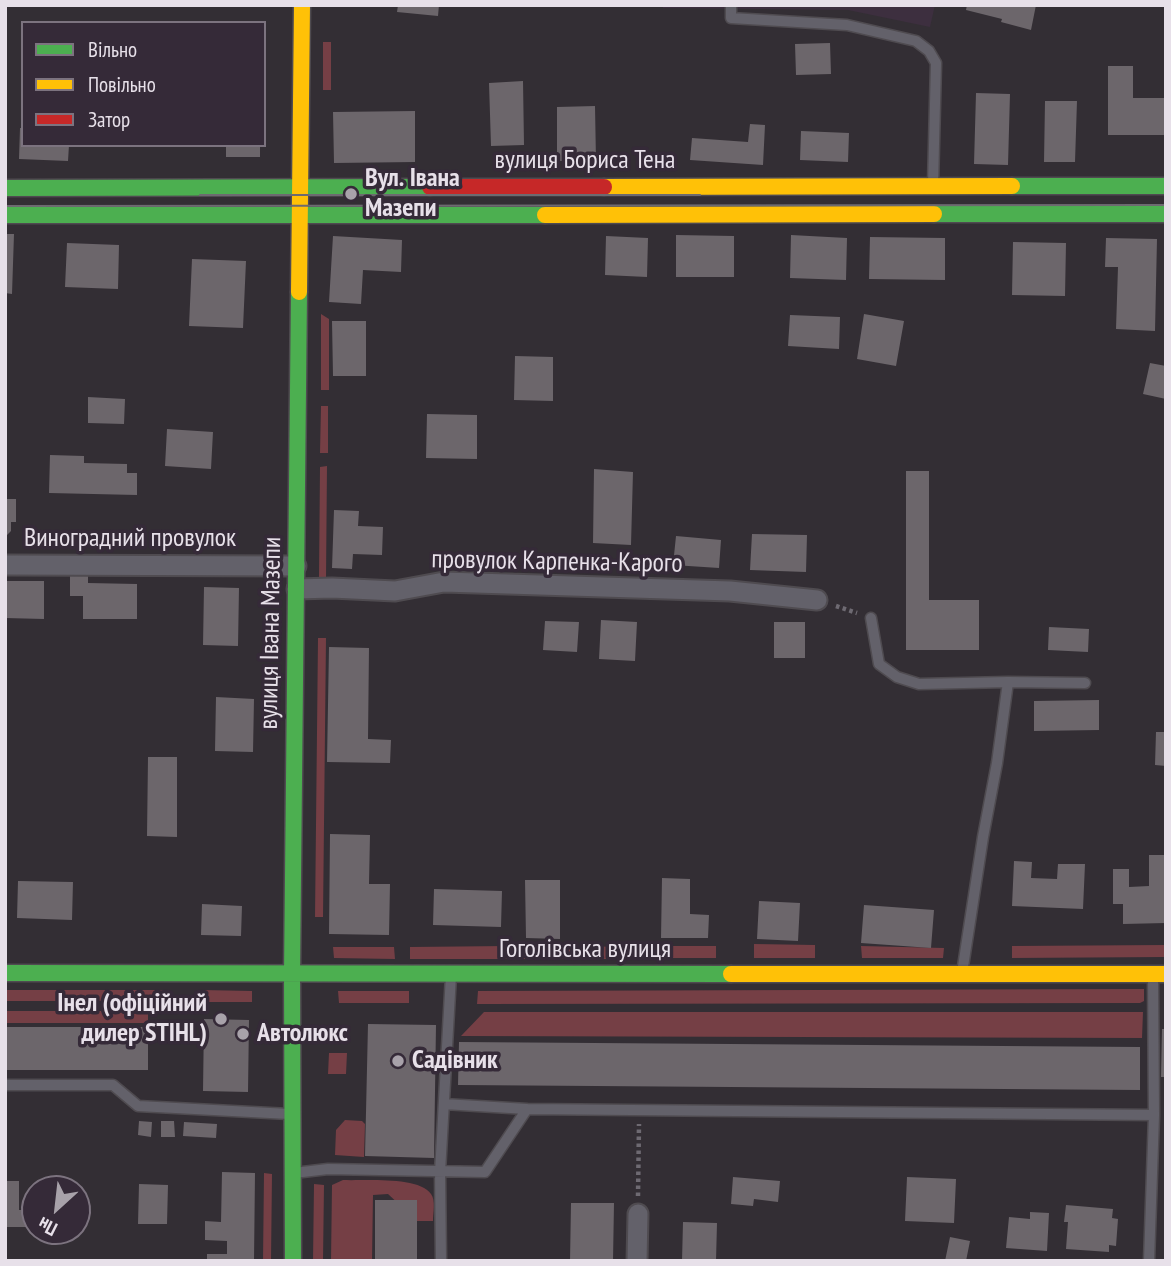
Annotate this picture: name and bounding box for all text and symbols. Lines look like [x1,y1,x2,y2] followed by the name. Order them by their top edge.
[21,21,266,147] legend
[88,36,137,63] text: Вільно
[88,71,156,98] text: Повільно
[88,106,130,133] text: Затор
[494,145,676,177] street label: вулиця Бориса Тена
[365,163,460,224] place label: Вул. Івана Мазепи
[343,186,359,202] marker: Вул. Івана Мазепи
[24,523,236,555] street label: Виноградний провулок
[254,536,288,730] street label: вулиця Івана Мазепи
[431,544,683,580] street label: провулок Карпенка-Карого
[499,934,671,966] street label: Гоголівська вулиця
[57,988,207,1050] place label: Інел (офіційний дилер STIHL)
[213,1011,229,1027] marker: Інел (офіційний дилер STIHL)
[257,1018,348,1050] place label: Автолюкс
[235,1026,251,1042] marker: Автолюкс
[412,1045,498,1077] place label: Садівник
[390,1053,406,1069] marker: Садівник
[21,1175,91,1245] north arrow
[34,1212,61,1242] text: Пн

